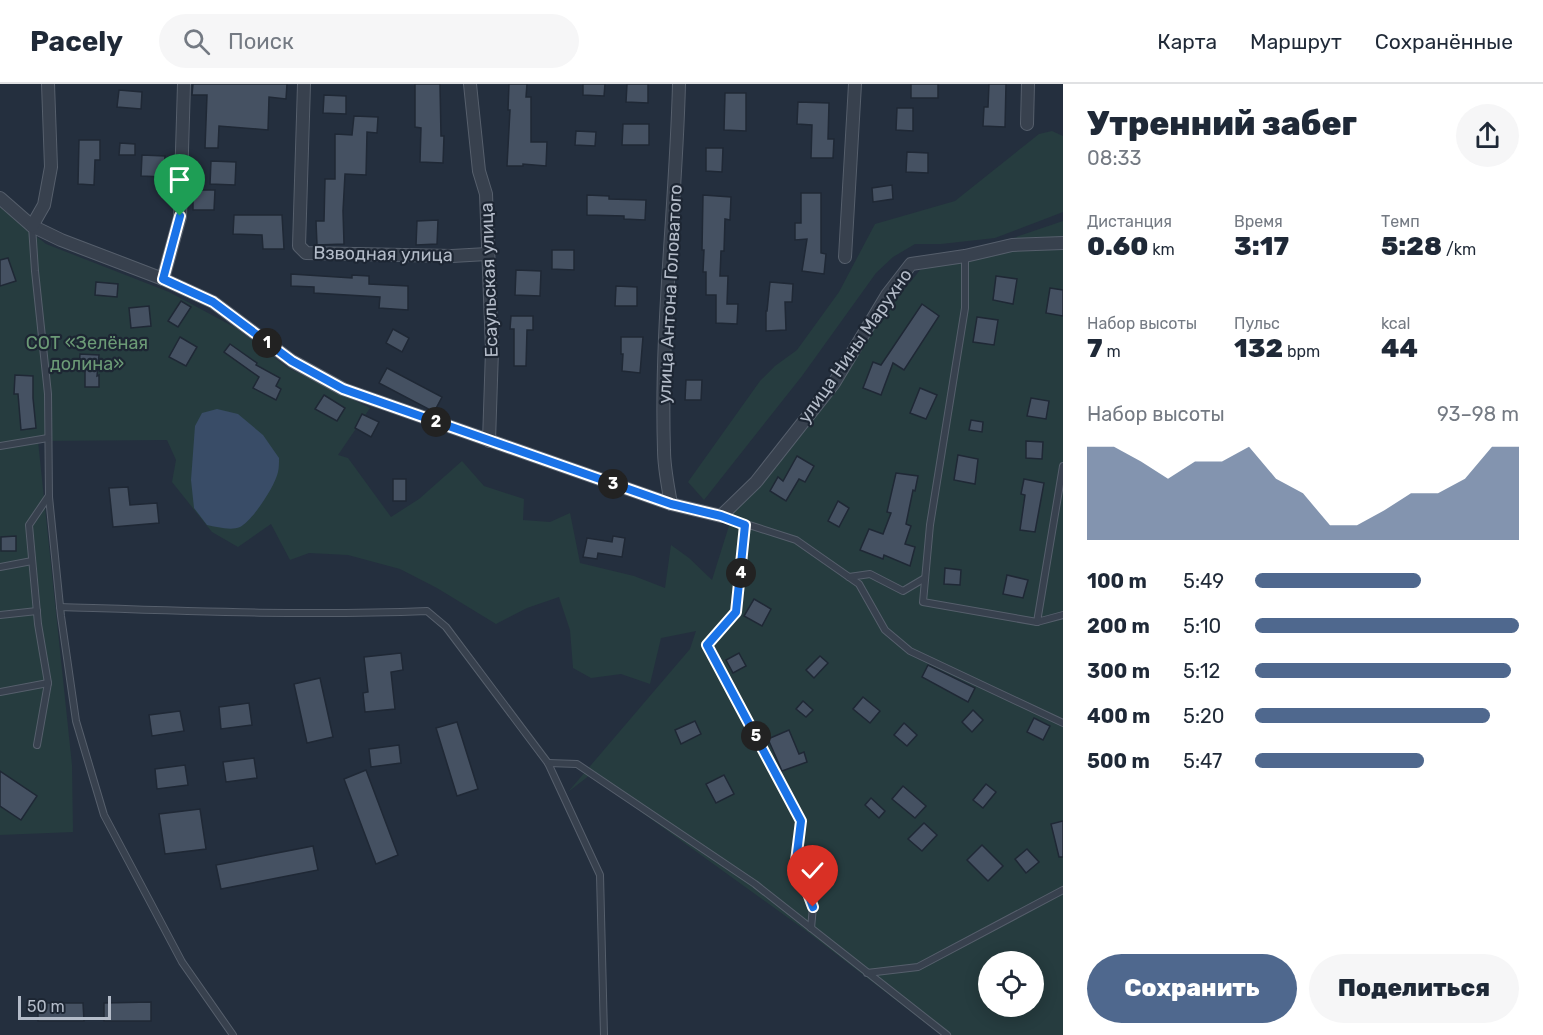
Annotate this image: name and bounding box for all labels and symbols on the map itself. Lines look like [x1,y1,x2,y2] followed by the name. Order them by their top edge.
[154,154,205,216] pin
[653,184,687,404] street label: улица Антона Головатого
[475,202,503,358] street label: Есаульская улица
[313,242,453,266] street label: Взводная улица
[793,265,917,427] street label: улица Нины Марухно
[252,328,282,358] pin: 1
[26,332,148,375] park label: СОТ «Зелёная долина»
[421,407,451,437] pin: 2
[598,469,628,499] pin: 3
[726,558,756,588] pin: 4
[741,721,771,751] pin: 5
[787,845,838,907] pin
[18,993,111,1020] scale bar

